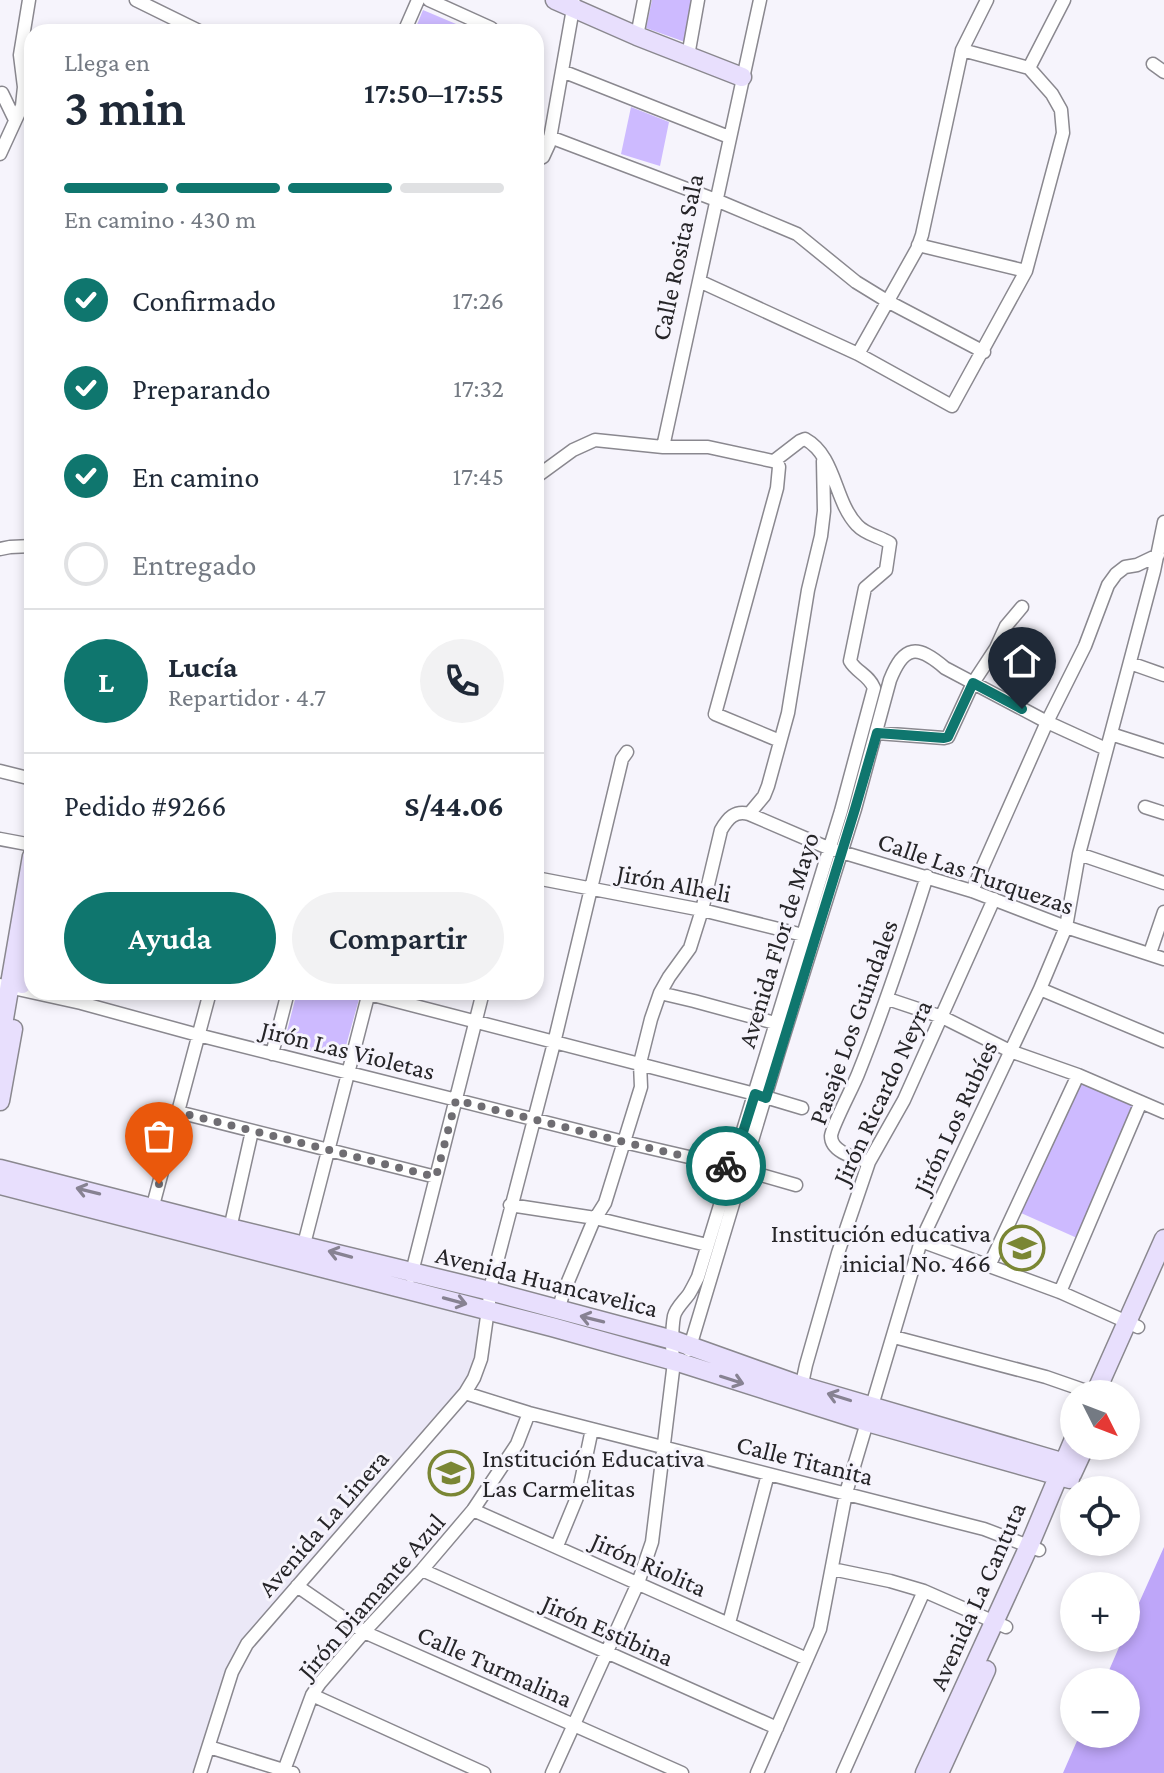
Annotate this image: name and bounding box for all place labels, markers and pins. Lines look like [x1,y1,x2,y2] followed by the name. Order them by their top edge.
[988,627,1056,709] pin
[125,1102,193,1184] pin
[771,1219,991,1278] place label: Institución educativa inicial No. 466
[998,1224,1046,1272] school or university icon: Institución educativa inicial No. 466
[482,1444,705,1503] place label: Institución Educativa Las Carmelitas
[427,1449,475,1497] school or university icon: Institución Educativa Las Carmelitas

